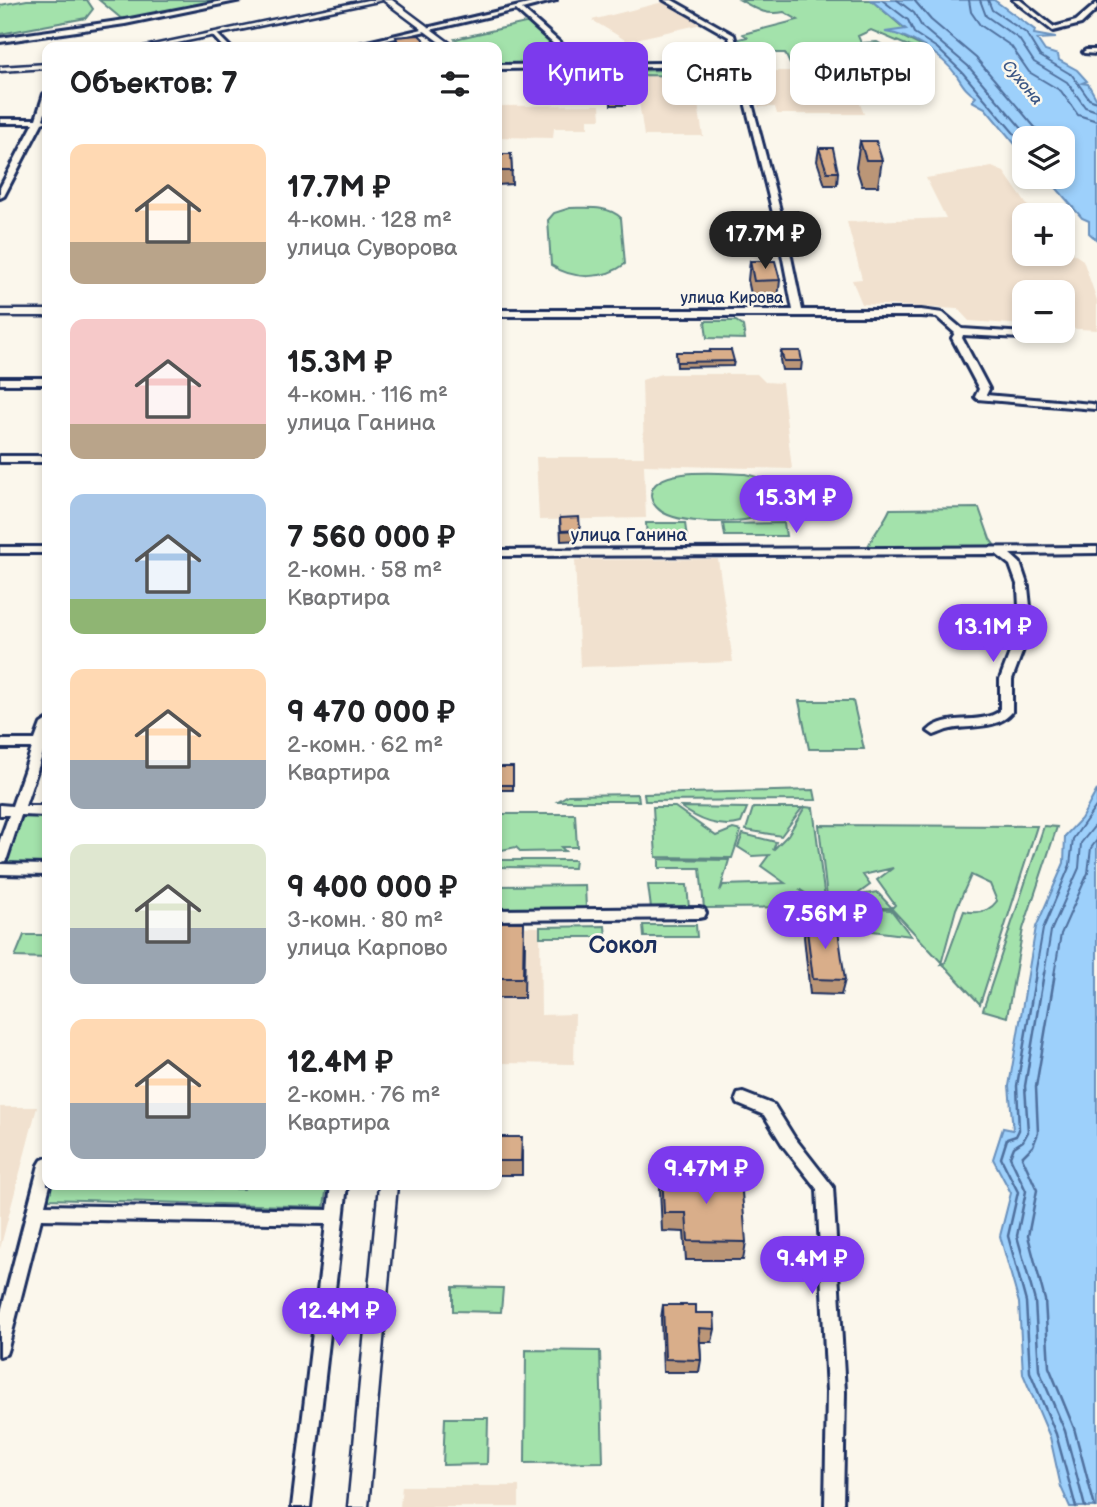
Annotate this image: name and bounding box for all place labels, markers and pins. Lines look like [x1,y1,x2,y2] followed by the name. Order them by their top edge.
[700,212,830,271] pin: 17.7M ₽
[731,476,861,535] pin: 15.3M ₽
[928,604,1058,664] pin: 13.1M ₽
[760,892,890,951] pin: 7.56M ₽
[641,1146,771,1206] pin: 9.47M ₽
[755,1236,869,1296] pin: 9.4M ₽
[274,1288,404,1348] pin: 12.4M ₽

